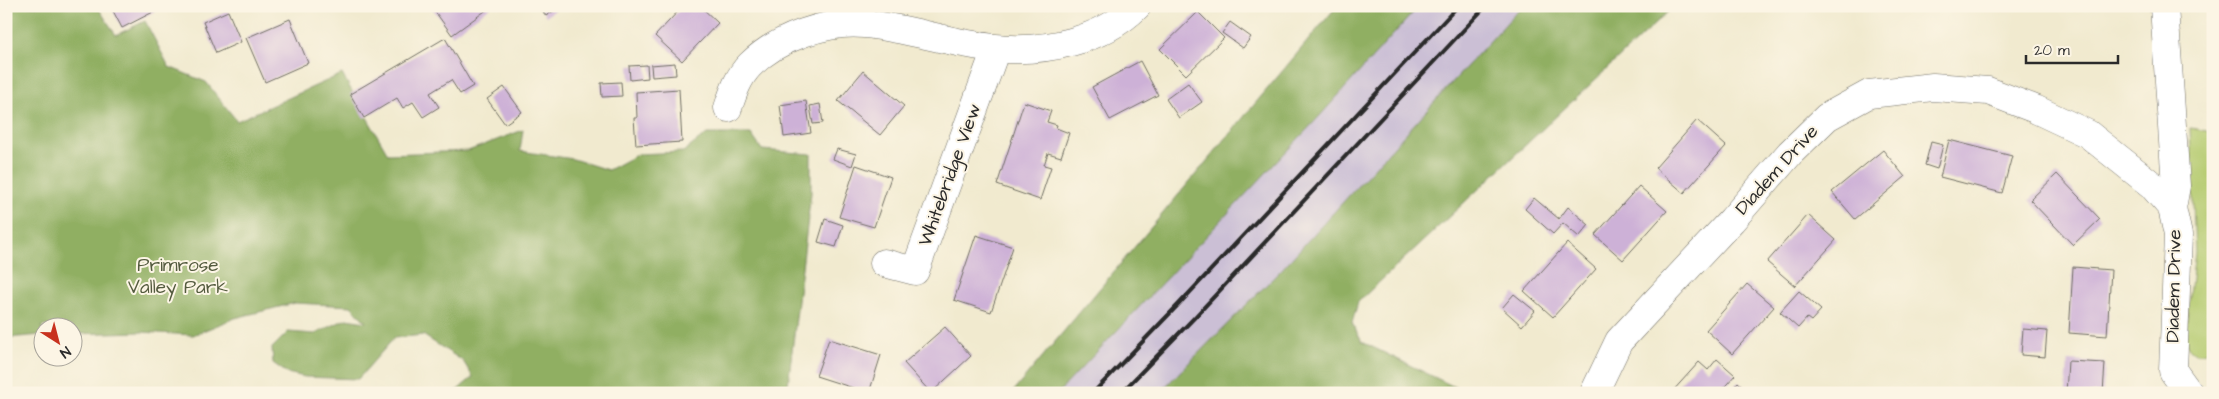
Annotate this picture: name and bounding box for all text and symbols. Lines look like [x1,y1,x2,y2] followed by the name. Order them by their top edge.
[2026,32,2119,64] scale bar
[2034,40,2070,61] text: 20 m
[912,100,989,250] street label: Whitebridge View
[1729,119,1825,221] street label: Diadem Drive
[2160,229,2188,343] street label: Diadem Drive
[128,252,228,302] park label: Primrose Valley Park
[32,316,82,366] north arrow
[55,341,74,363] text: N

